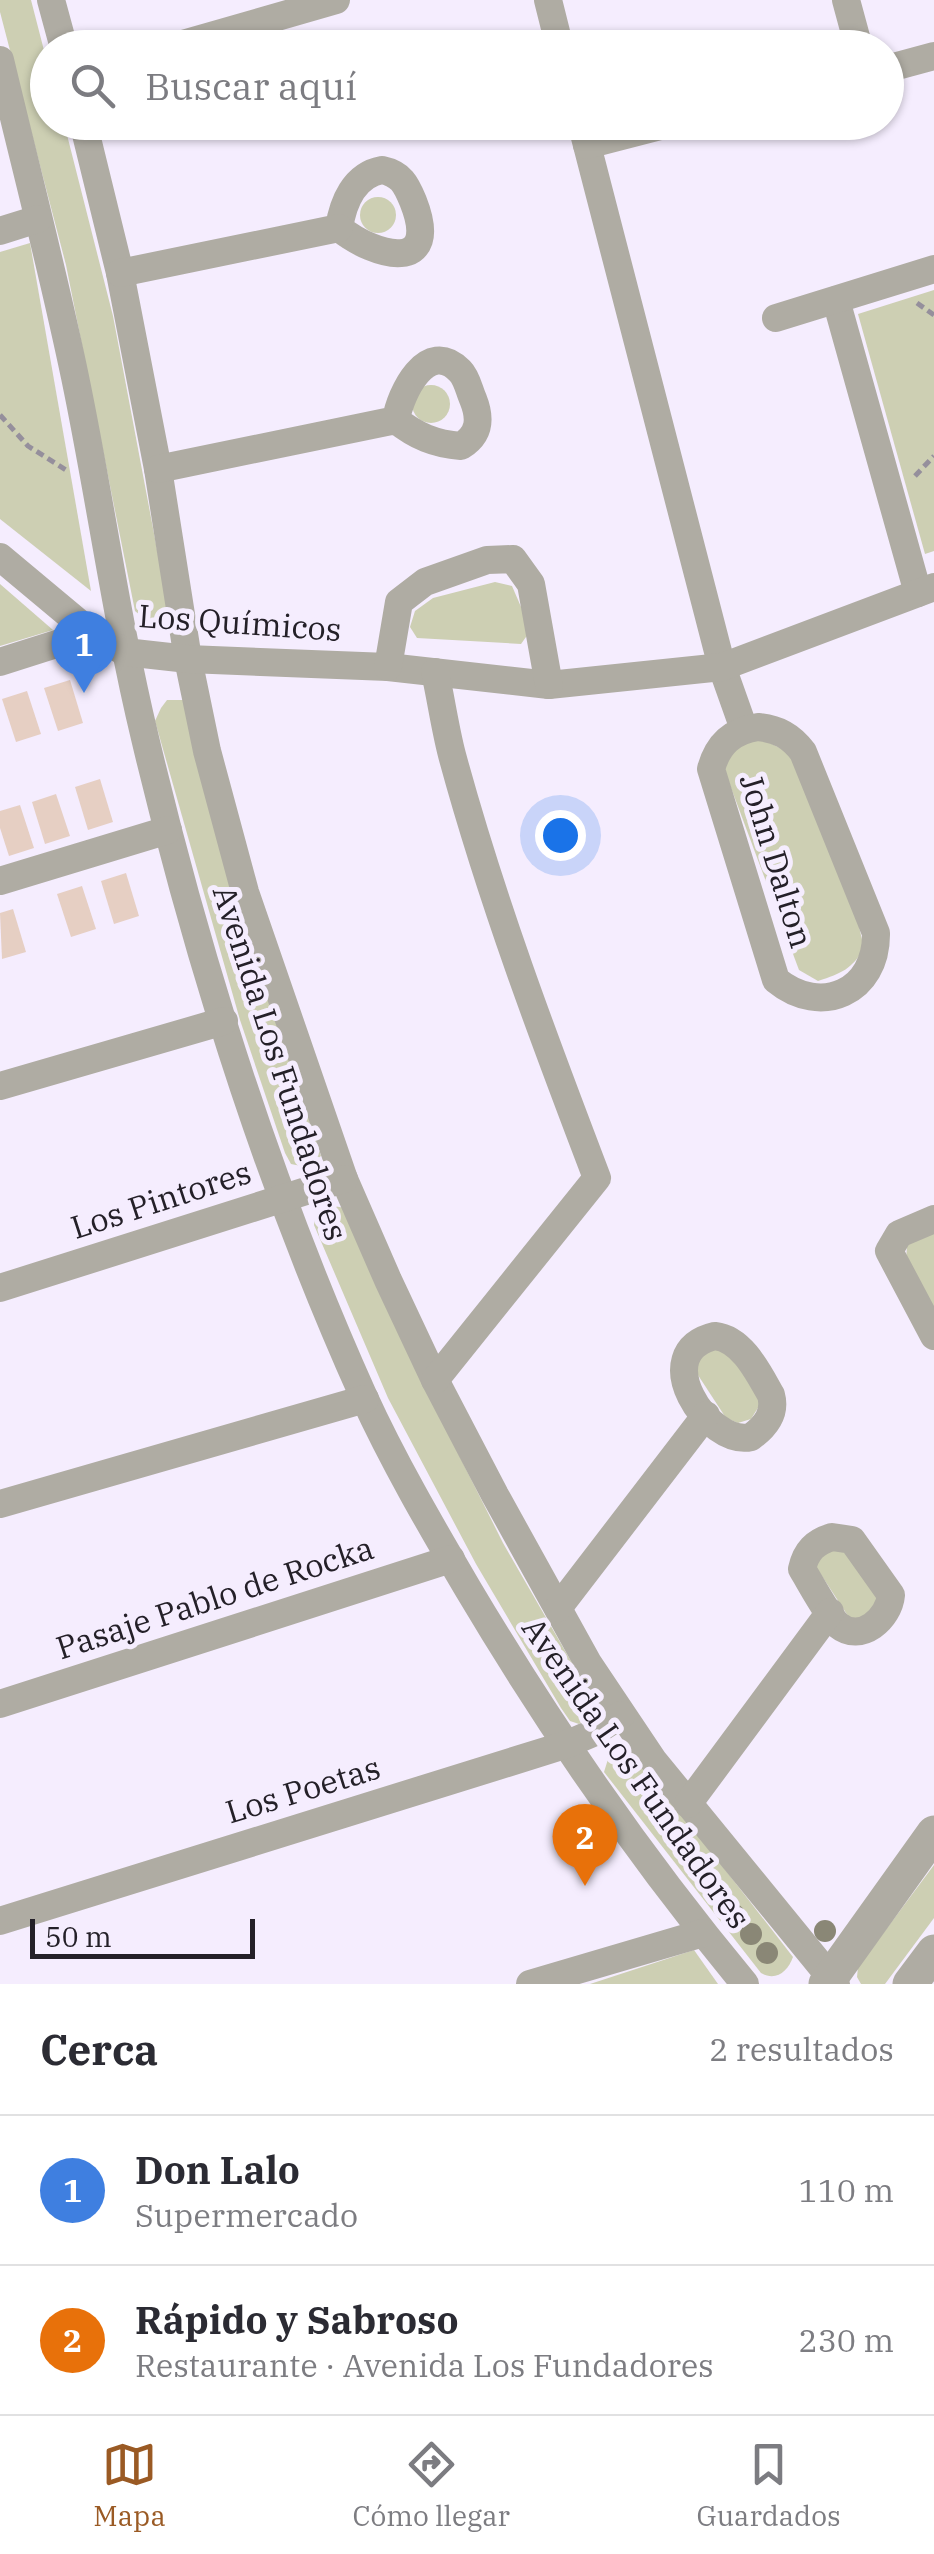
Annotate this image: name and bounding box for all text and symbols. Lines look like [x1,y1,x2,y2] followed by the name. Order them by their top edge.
[30,30,904,140] search box
[65,58,120,113] icon: search
[145,61,357,110] text: Buscar aquí
[137,594,343,650] street label: Los Químicos
[52,610,116,693] pin: 1
[731,769,823,953] street label: John Dalton
[535,810,586,861] your location
[204,880,358,1246] street label: Avenida Los Fundadores
[65,1150,256,1248] street label: Los Pintores
[51,1526,379,1668] street label: Pasaje Pablo de Rocka
[513,1608,760,1936] street label: Avenida Los Fundadores
[220,1746,385,1832] street label: Los Poetas
[552,1804,618,1886] pin: 2
[30,1914,255,1958] scale bar
[45,1918,112,1955] text: 50 m
[40,2022,158,2077] text: Cerca
[709,2028,894,2070] text: 2 resultados
[135,2145,300,2194] text: Don Lalo
[63,2169,82,2211] text: 1
[798,2169,894,2211] text: 110 m
[135,2194,358,2236] text: Supermercado
[135,2295,459,2344] text: Rápido y Sabroso
[63,2319,82,2361] text: 2
[798,2319,894,2361] text: 230 m
[135,2344,714,2386] text: Restaurante · Avenida Los Fundadores
[93,2437,166,2534] tab: Mapa
[353,2437,510,2534] tab: Cómo llegar
[697,2437,841,2534] tab: Guardados

